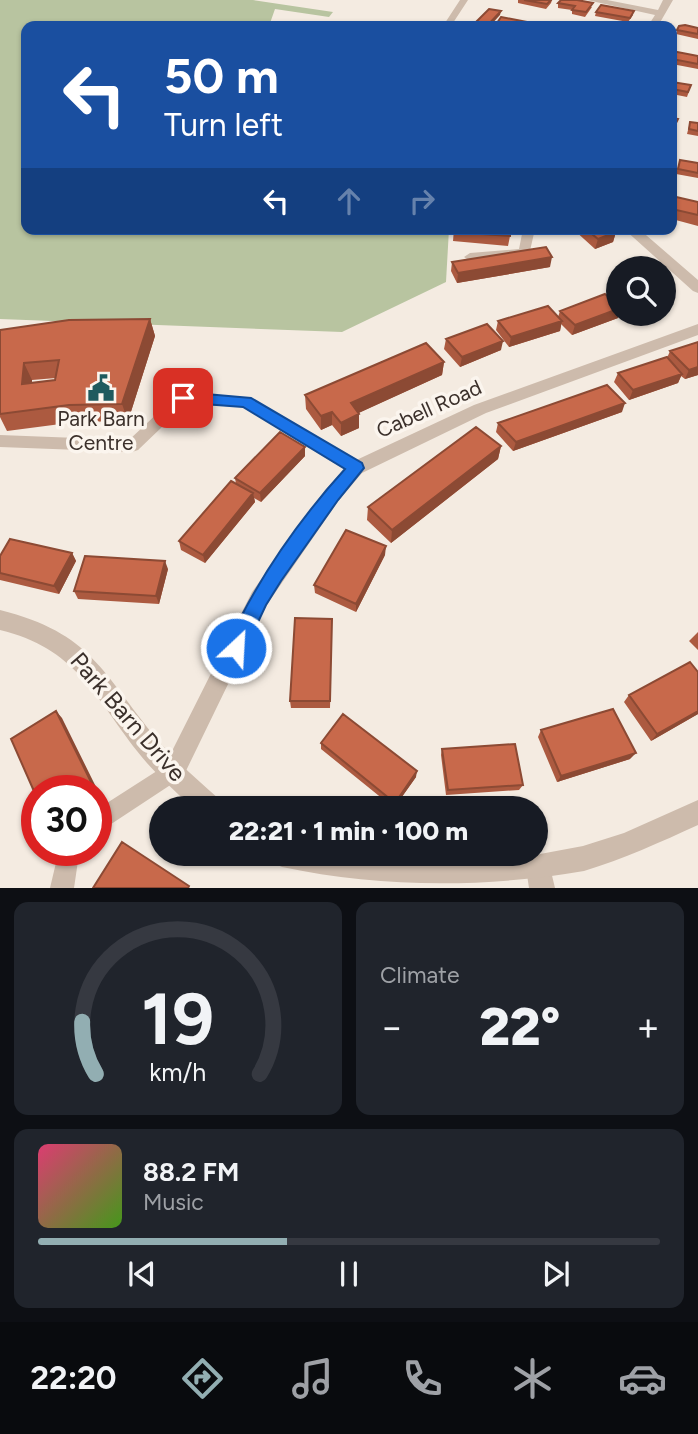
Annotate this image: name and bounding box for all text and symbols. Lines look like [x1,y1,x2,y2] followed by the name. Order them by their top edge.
[164,46,279,105] text: 50 m
[49,49,140,140] icon: left
[164,106,283,144] text: Turn left
[257,182,295,220] icon: left
[330,182,368,220] icon: ahead
[403,182,441,220] icon: right
[606,256,676,326] map controls
[606,256,676,326] button: search
[153,368,213,428] pin
[86,373,116,403] public building icon: Park Barn Centre
[372,374,485,443] street label: Cabell Road
[164,379,202,417] icon: arrive
[57,406,145,455] place label: Park Barn Centre
[199,611,273,685] position arrow
[64,646,192,787] street label: Park Barn Drive
[21,775,112,866] speed limit sign: 30
[229,815,468,847] text: 22:21 · 1 min · 100 m
[380,961,459,989] text: Climate
[142,976,214,1063] text: 19
[479,996,561,1058] text: 22°
[380,1004,404,1050] text: −
[636,1004,660,1050] text: +
[149,1057,207,1087] text: km/h
[143,1156,239,1188] text: 88.2 FM
[143,1188,204,1216] text: Music
[123,1255,161,1293] icon: previous
[330,1255,368,1293] icon: pause
[537,1255,575,1293] icon: next
[178,1354,227,1403] icon: directions
[288,1354,337,1403] icon: music
[398,1354,447,1403] icon: phone
[508,1354,557,1403] icon: climate
[618,1354,667,1403] icon: car
[31,1359,117,1397] text: 22:20

